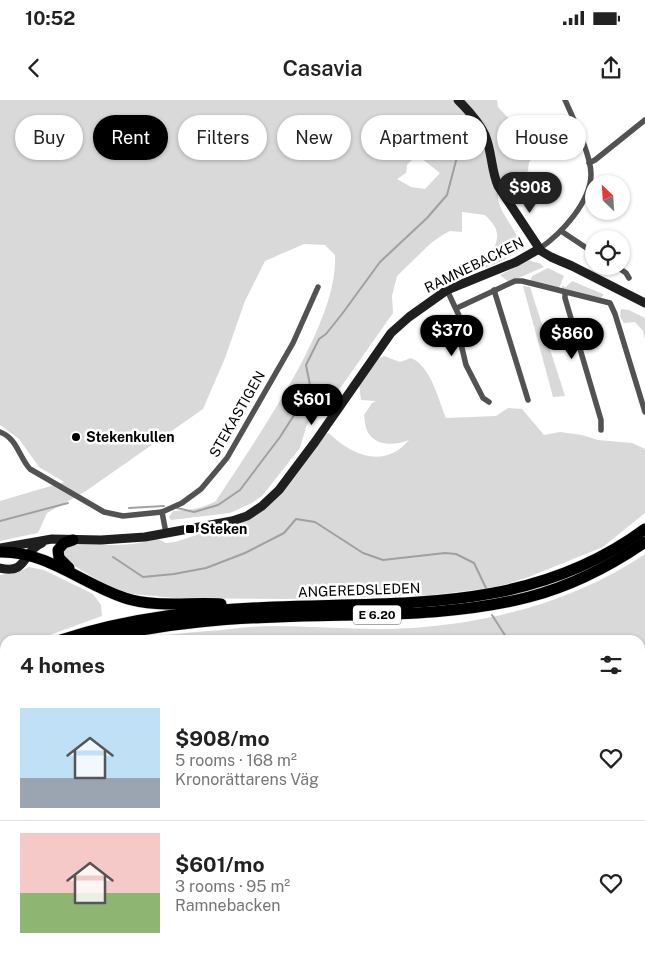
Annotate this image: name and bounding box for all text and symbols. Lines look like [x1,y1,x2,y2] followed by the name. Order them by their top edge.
[25,7,75,29] text: 10:52
[20,54,48,82] icon: back
[597,54,625,82] icon: share
[282,55,363,81] text: Casavia
[15,115,83,160] chip: Buy
[93,115,168,160] chip: Rent
[178,115,267,160] chip: Filters
[277,115,351,160] chip: New
[361,115,487,160] chip: Apartment
[497,115,586,160] chip: House
[500,172,560,214] pin: $908
[585,175,630,220] north arrow
[585,175,630,275] map controls
[509,178,551,197] text: $908
[585,230,630,275] button: locate
[422,234,526,296] street label: RAMNEBACKEN
[422,314,482,357] pin: $370
[542,318,602,360] pin: $860
[431,321,473,340] text: $370
[551,324,593,343] text: $860
[206,368,268,460] street label: STEKASTIGEN
[282,384,342,426] pin: $601
[293,390,331,409] text: $601
[86,429,175,445] place label: Stekenkullen
[70,431,82,443] marker: Stekenkullen
[200,521,247,537] place label: Steken
[184,523,196,535] marker: Steken
[297,580,421,600] street label: ANGEREDSLEDEN
[353,606,401,624] road number: E 6.20
[597,651,625,679] icon: filters
[20,653,105,678] text: 4 homes
[175,726,270,751] text: $908/mo
[60,728,120,788] icon: home
[597,744,625,772] icon: heart
[175,751,297,770] text: 5 rooms · 168 m²
[175,770,319,789] text: Kronorättarens Väg
[175,852,265,877] text: $601/mo
[60,853,120,913] icon: home
[597,869,625,897] icon: heart
[175,877,290,896] text: 3 rooms · 95 m²
[175,896,280,915] text: Ramnebacken

